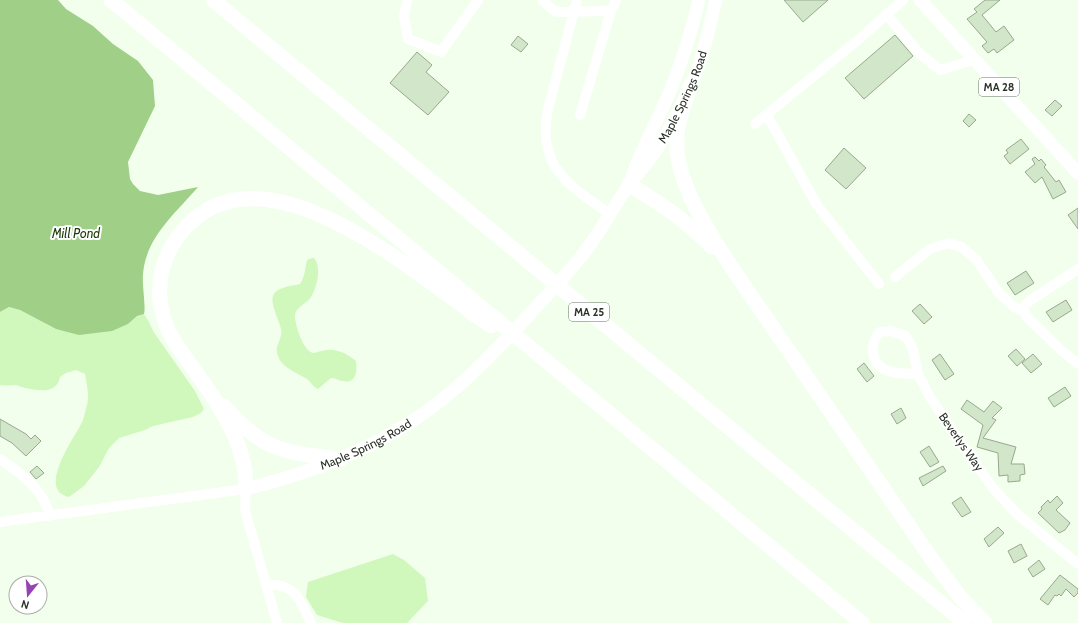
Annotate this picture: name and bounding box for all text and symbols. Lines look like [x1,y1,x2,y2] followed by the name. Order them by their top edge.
[655,49,710,146] street label: Maple Springs Road
[979,78,1019,96] road number: MA 28
[51,225,100,241] water label: Mill Pond
[569,303,609,321] road number: MA 25
[936,410,987,474] street label: Beverlys Way
[318,416,414,473] street label: Maple Springs Road
[8,575,48,615] north arrow
[19,597,31,612] text: N

